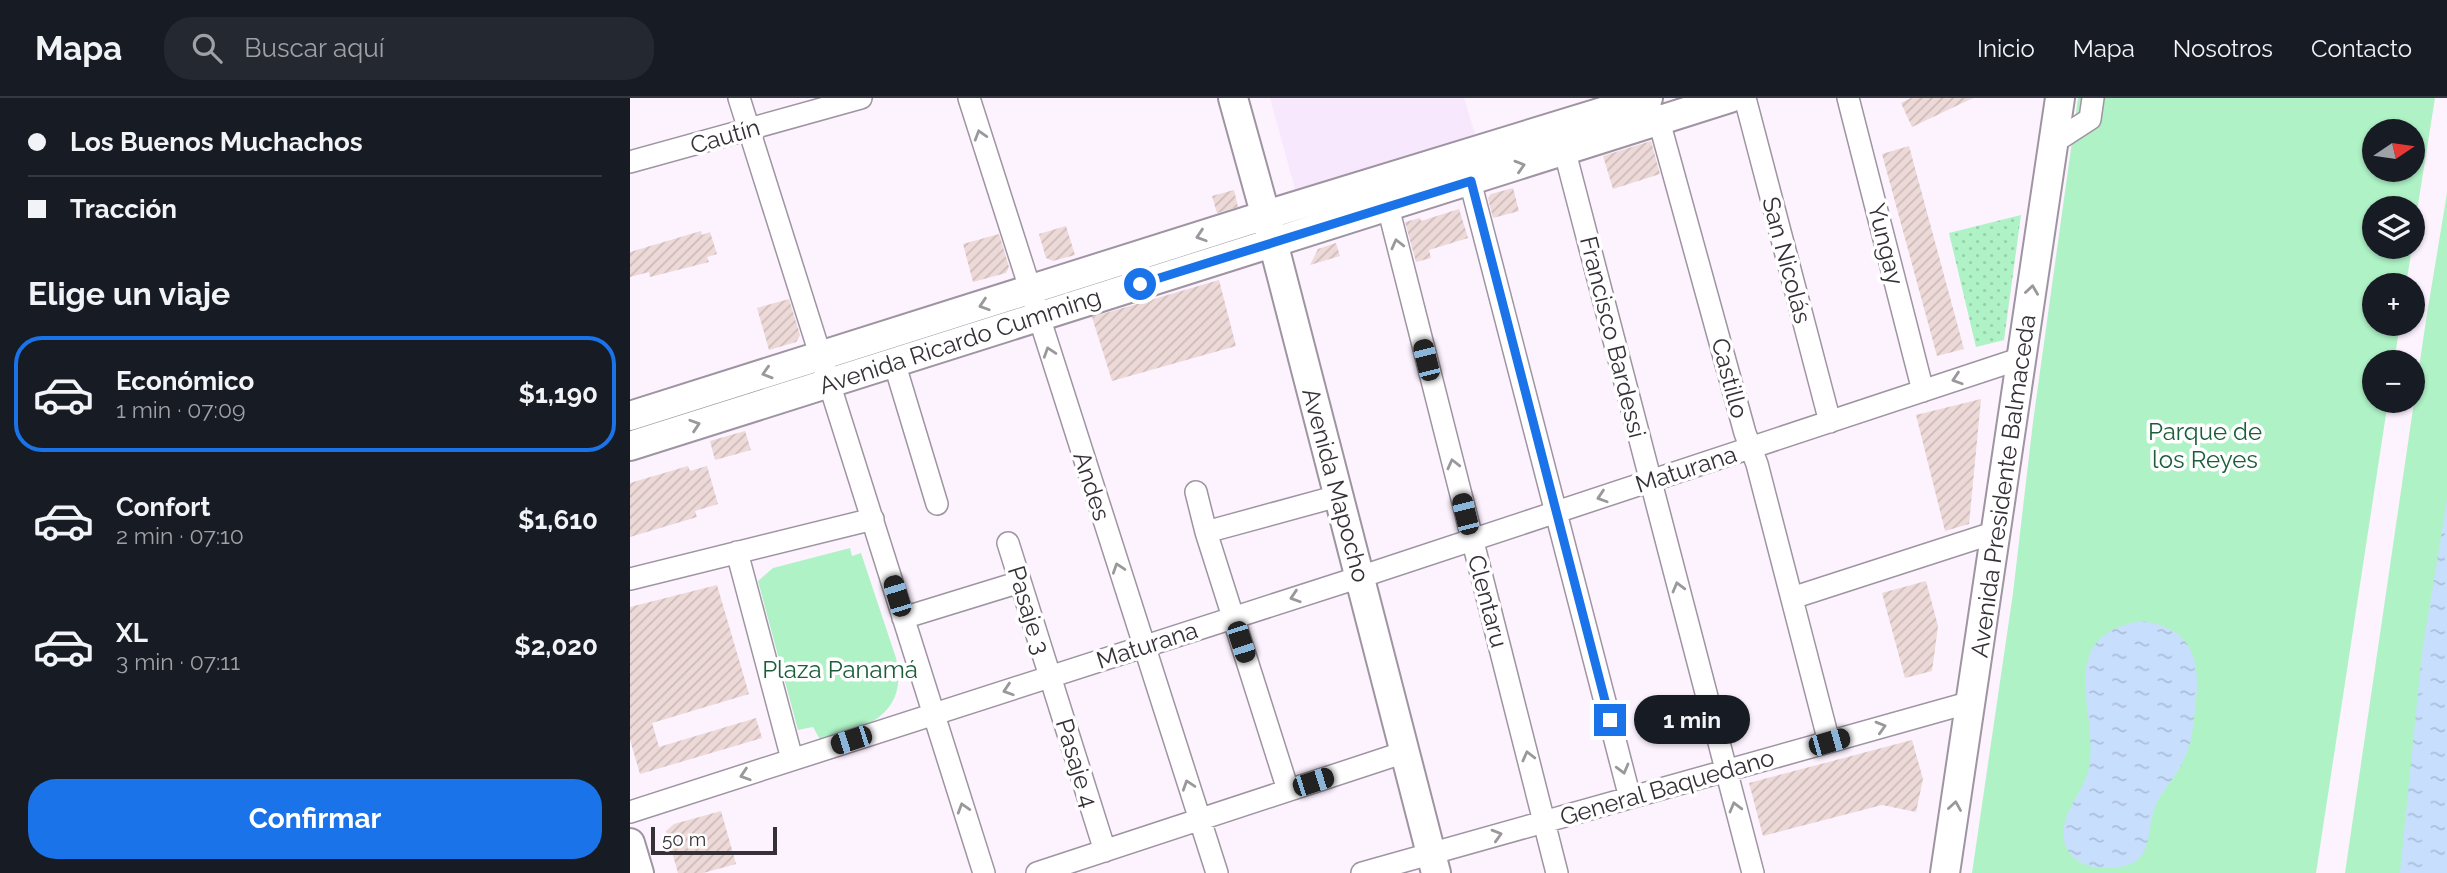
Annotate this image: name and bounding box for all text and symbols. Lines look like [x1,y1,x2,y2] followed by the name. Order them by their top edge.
[164,17,654,80] search box
[35,29,122,68] text: Mapa
[188,29,226,67] icon: search
[244,33,384,63] text: Buscar aquí
[1977,34,2035,63] text: Inicio
[2073,34,2135,63] text: Mapa
[2173,34,2273,63] text: Nosotros
[2311,34,2412,63] text: Contacto
[687,112,763,160] street label: Cautín
[2362,119,2426,182] north arrow
[2362,119,2425,413] map controls
[70,127,363,157] text: Los Buenos Muchachos
[974,129,989,141] one-way arrow
[1513,159,1525,174] one-way arrow
[1756,193,1818,327] street label: San Nicolás
[70,194,177,224] text: Tracción
[2362,196,2425,259] button: layers
[1862,200,1910,288] street label: Yungay
[1195,227,1207,242] one-way arrow
[1574,233,1652,441] street label: Francisco Bardessi
[1391,238,1405,250] one-way arrow
[1124,268,1156,300] route start
[2362,273,2425,336] button: +
[28,275,230,312] text: Elige un viaje
[815,282,1105,400] street label: Avenida Ricardo Cumming
[2024,284,2039,296] one-way arrow
[979,297,991,312] one-way arrow
[1965,313,2041,659] street label: Avenida Presidente Balmaceda
[1705,335,1755,421] street label: Castillo
[1411,337,1442,383] car
[1042,346,1057,358] one-way arrow
[2362,350,2425,413] button: −
[32,363,95,426] icon: car
[761,365,773,380] one-way arrow
[116,366,254,396] text: Económico
[1952,371,1964,386] one-way arrow
[519,379,598,409] text: $1,190
[1296,385,1376,585] street label: Avenida Mapocho
[116,396,245,423] text: 1 min · 07:09
[2148,417,2262,474] park label: Parque de los Reyes
[688,419,701,433] one-way arrow
[1632,439,1740,499] street label: Maturana
[1067,448,1117,524] street label: Andes
[1447,458,1461,470] one-way arrow
[32,489,95,552] icon: car
[1596,489,1608,503] one-way arrow
[1450,491,1481,537] car
[116,492,210,522] text: Confort
[518,505,598,535] text: $1,610
[116,522,244,549] text: 2 min · 07:10
[1462,551,1514,651] street label: Clentaru
[1002,562,1056,658] street label: Pasaje 3
[1112,563,1127,575] one-way arrow
[881,573,914,619] car
[1672,581,1686,593] one-way arrow
[1289,589,1301,604] one-way arrow
[32,615,95,678] icon: car
[1093,615,1201,675] street label: Maturana
[116,618,148,648] text: XL
[1225,619,1258,665] car
[514,631,598,661] text: $2,020
[116,648,240,675] text: 3 min · 07:11
[762,655,918,684] park label: Plaza Panamá
[1002,681,1014,696] one-way arrow
[1634,696,1750,744] callout: 1 min
[1594,704,1626,736] route end
[1663,706,1721,733] text: 1 min
[1050,715,1104,811] street label: Pasaje 4
[1875,721,1887,735] one-way arrow
[828,724,875,756] car
[1806,726,1853,758] car
[1557,743,1777,831] street label: General Baquedano
[1521,750,1536,762] one-way arrow
[1615,763,1629,775] one-way arrow
[739,766,751,781] one-way arrow
[1290,766,1337,798] car
[28,779,602,859] button: Confirmar
[1181,779,1196,791] one-way arrow
[1947,800,1962,811] one-way arrow
[1729,801,1744,813] one-way arrow
[957,802,972,814] one-way arrow
[651,824,777,856] scale bar
[662,828,706,850] text: 50 m
[1491,829,1503,843] one-way arrow

